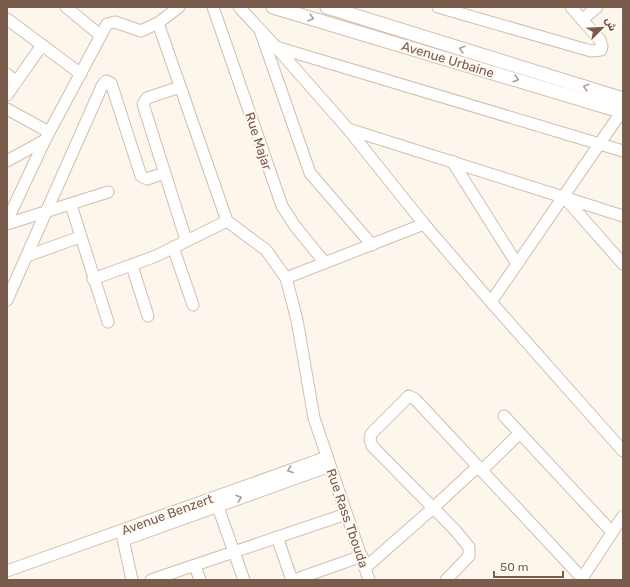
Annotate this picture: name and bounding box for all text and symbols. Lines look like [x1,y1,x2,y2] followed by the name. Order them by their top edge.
[582,8,622,48] north arrow
[307,13,314,22] one-way arrow
[602,15,619,33] text: ش
[400,38,496,81] street label: Avenue Urbaine
[458,45,465,54] one-way arrow
[512,74,519,83] one-way arrow
[582,84,589,92] one-way arrow
[242,110,275,172] street label: Rue Majar
[286,465,293,474] one-way arrow
[324,467,372,570] street label: Rue Rass Tbouda
[119,491,215,538] street label: Avenue Benzert
[236,494,243,502] one-way arrow
[494,553,563,579] scale bar
[500,560,528,574] text: 50 m

